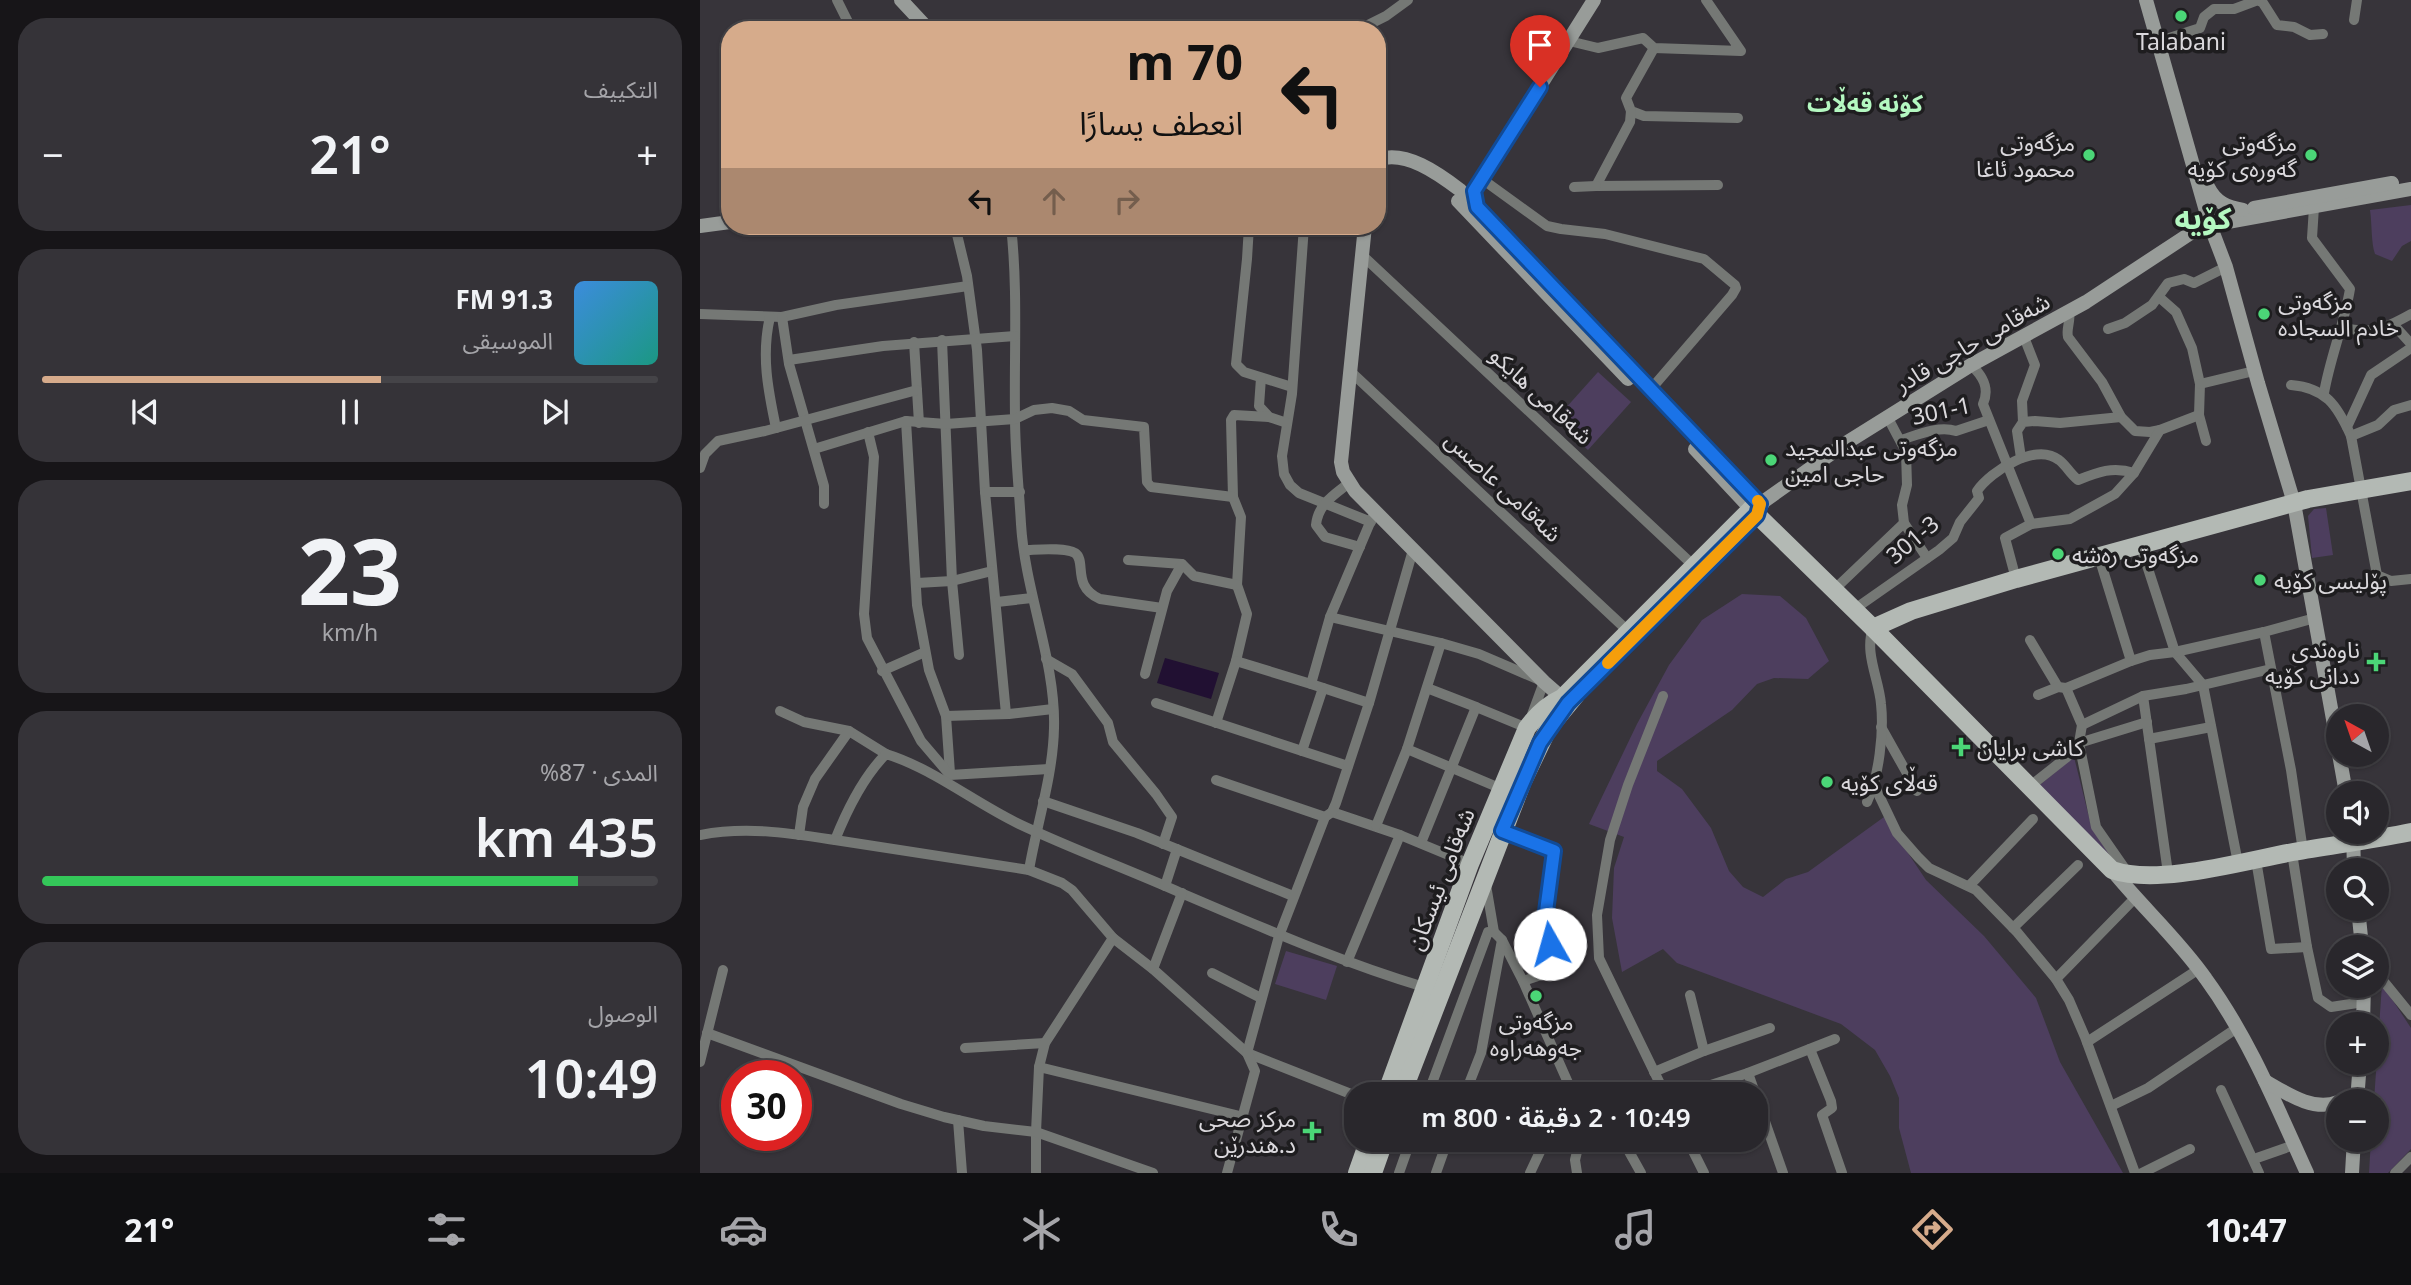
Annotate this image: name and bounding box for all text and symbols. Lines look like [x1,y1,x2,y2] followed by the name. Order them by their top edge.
[2173,8,2189,24] marker: Talabani
[1510,15,1570,87] pin
[2136,25,2226,57] place label: Talabani
[1521,26,1559,64] icon: arrive
[1126,28,1243,94] text: 70 m
[1267,49,1358,140] icon: left
[584,73,658,105] text: التكييف
[1807,86,1924,119] district label: کۆنە قەڵات
[1079,101,1243,144] text: انعطف يسارًا
[309,118,391,189] text: 21°
[1976,126,2075,184] place label: مزگه‌وتی محمود ئاغا
[2187,126,2298,184] place label: مزگه‌وتی گه‌وره‌ی كۆیه
[42,128,64,180] text: −
[636,128,658,180] text: +
[2081,147,2097,163] marker: مزگه‌وتی محمود ئاغا
[2303,147,2319,163] marker: مزگه‌وتی گه‌وره‌ی كۆیه
[962,182,1000,220] icon: left
[1035,182,1073,220] icon: ahead
[1108,182,1146,220] icon: right
[2175,197,2232,238] district label: کۆیە
[456,281,553,317] text: 91.3 FM
[1888,285,2055,400] street label: شەقامی حاجی قادر
[2278,285,2399,346] place label: مزگه‌وتی خادم السجاده
[2256,306,2272,322] marker: مزگه‌وتی خادم السجاده
[462,324,553,356] text: الموسيقى
[1483,339,1601,451] street label: شه‌قامی هایكو
[1908,388,1974,432] street label: 301-1
[126,393,164,431] icon: previous
[331,393,369,431] icon: pause
[536,393,574,431] icon: next
[1438,423,1570,549] street label: شه‌قامی عاصس
[1785,431,1958,489] place label: مزگه‌وتی عبدالمجید حاجی امین
[1763,452,1779,468] marker: مزگه‌وتی عبدالمجید حاجی امین
[1879,507,1945,571] street label: 301-3
[298,508,402,632] text: 23
[2072,538,2199,570] place label: مزگەوتی رەشە
[2050,546,2066,562] marker: مزگەوتی رەشە
[2274,564,2387,596] place label: پۆلیسی كۆیه‌
[2252,572,2268,588] marker: پۆلیسی كۆیه‌
[322,616,378,648] text: km/h
[2265,633,2360,691] place label: ناوەندی ددانی کۆیە
[2366,652,2386,672] marker: ناوەندی ددانی کۆیە
[2326,704,2389,766] north arrow
[2326,704,2389,1152] map controls
[1977,731,2084,763] place label: كاشی برایان
[1951,737,1971,757] marker: كاشی برایان
[540,756,658,788] text: المدى · 87%
[1841,766,1938,798] place label: قەڵای کۆیە
[1819,774,1835,790] marker: قەڵای کۆیە
[2326,781,2389,844] button: sound
[475,801,658,872] text: 435 km
[1398,803,1482,955] street label: شەقامی ئیسکان
[2326,858,2389,921] button: search
[1513,907,1587,981] position arrow
[2326,935,2389,998] button: layers
[1528,988,1544,1004] marker: مزگه‌وتی جه‌وهه‌راوه
[588,997,658,1029] text: الوصول
[1490,1005,1582,1063] place label: مزگه‌وتی جه‌وهه‌راوه
[2326,1012,2389,1075] button: +
[525,1042,658,1113] text: 10:49
[721,1060,812,1151] speed limit sign: 30
[2326,1089,2389,1152] button: −
[1421,1099,1691,1135] text: 10:49 · 2 دقيقة · 800 m
[1199,1102,1296,1160] place label: مرکز صحی د.هندرێن
[1302,1121,1322,1141] marker: مرکز صحی د.هندرێن
[422,1205,471,1254] icon: filters
[719,1205,768,1254] icon: car
[1017,1205,1066,1254] icon: climate
[1314,1205,1363,1254] icon: phone
[1611,1205,1660,1254] icon: music
[1908,1205,1957,1254] icon: directions
[124,1208,174,1251] text: 21°
[2205,1208,2287,1251] text: 10:47

